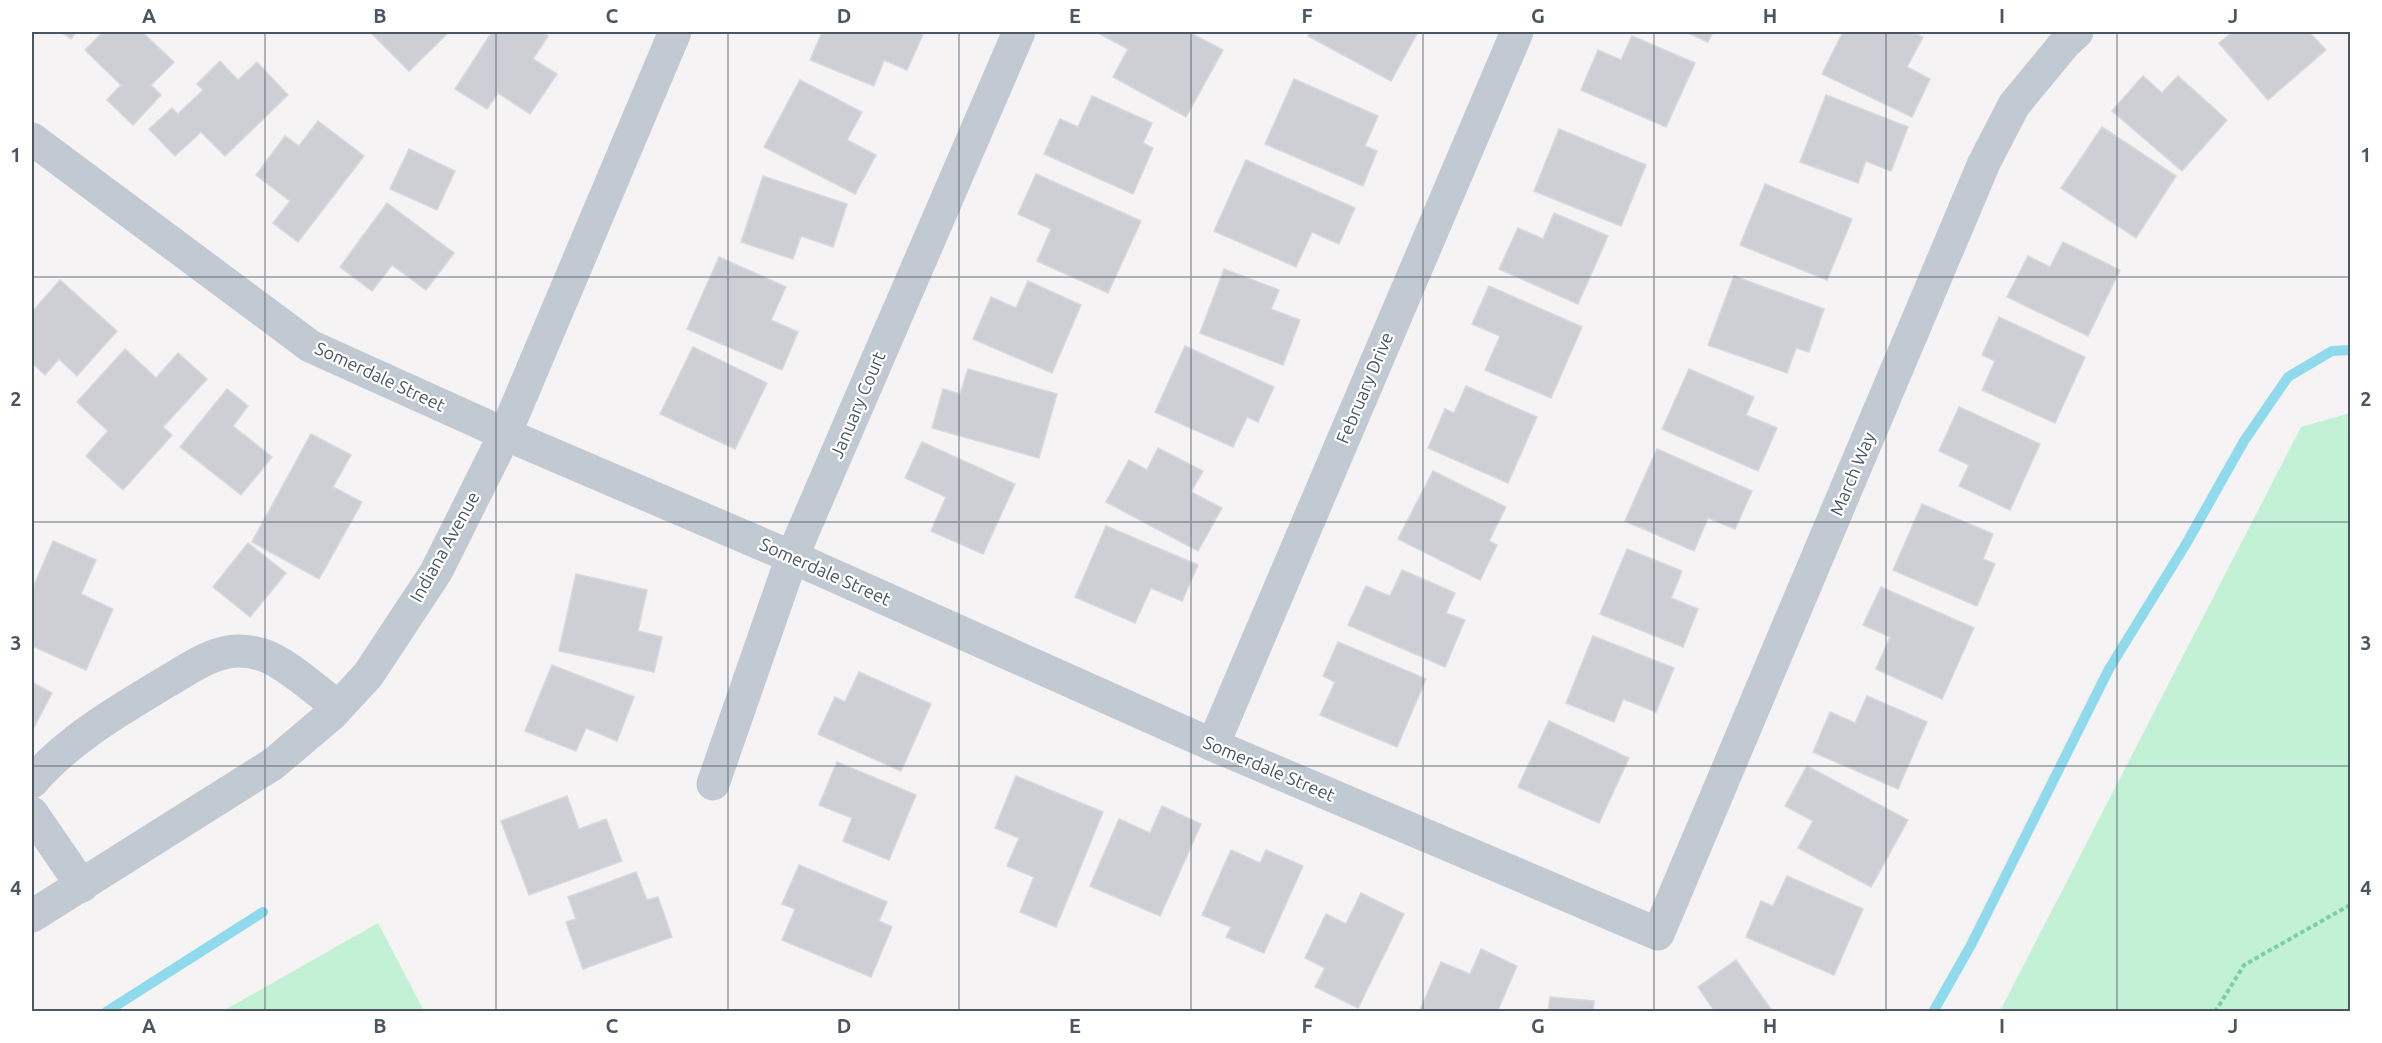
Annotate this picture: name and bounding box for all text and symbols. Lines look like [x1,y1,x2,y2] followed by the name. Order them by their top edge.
[142,4,156,27] text: A
[373,4,387,27] text: B
[606,4,619,27] text: C
[837,4,851,27] text: D
[1069,4,1081,27] text: E
[1301,4,1313,27] text: F
[1531,4,1545,27] text: G
[1763,4,1777,27] text: H
[1999,4,2005,27] text: I
[2228,4,2238,27] text: J
[10,143,22,166] text: 1
[2360,143,2372,166] text: 1
[1332,329,1397,446] street label: February Drive
[312,337,449,415] street label: Somerdale Street
[826,348,888,461] street label: January Court
[10,387,22,410] text: 2
[2360,387,2372,410] text: 2
[1826,429,1879,518] street label: March Way
[405,488,483,605] street label: Indiana Avenue
[757,533,894,609] street label: Somerdale Street
[10,631,22,654] text: 3
[2360,631,2372,654] text: 3
[1201,731,1338,805] street label: Somerdale Street
[10,876,22,899] text: 4
[2360,876,2372,899] text: 4
[142,1014,156,1037] text: A
[373,1014,387,1037] text: B
[606,1014,619,1037] text: C
[837,1014,851,1037] text: D
[1069,1014,1081,1037] text: E
[1301,1014,1313,1037] text: F
[1531,1014,1545,1037] text: G
[1763,1014,1777,1037] text: H
[1999,1014,2005,1037] text: I
[2228,1014,2238,1037] text: J

